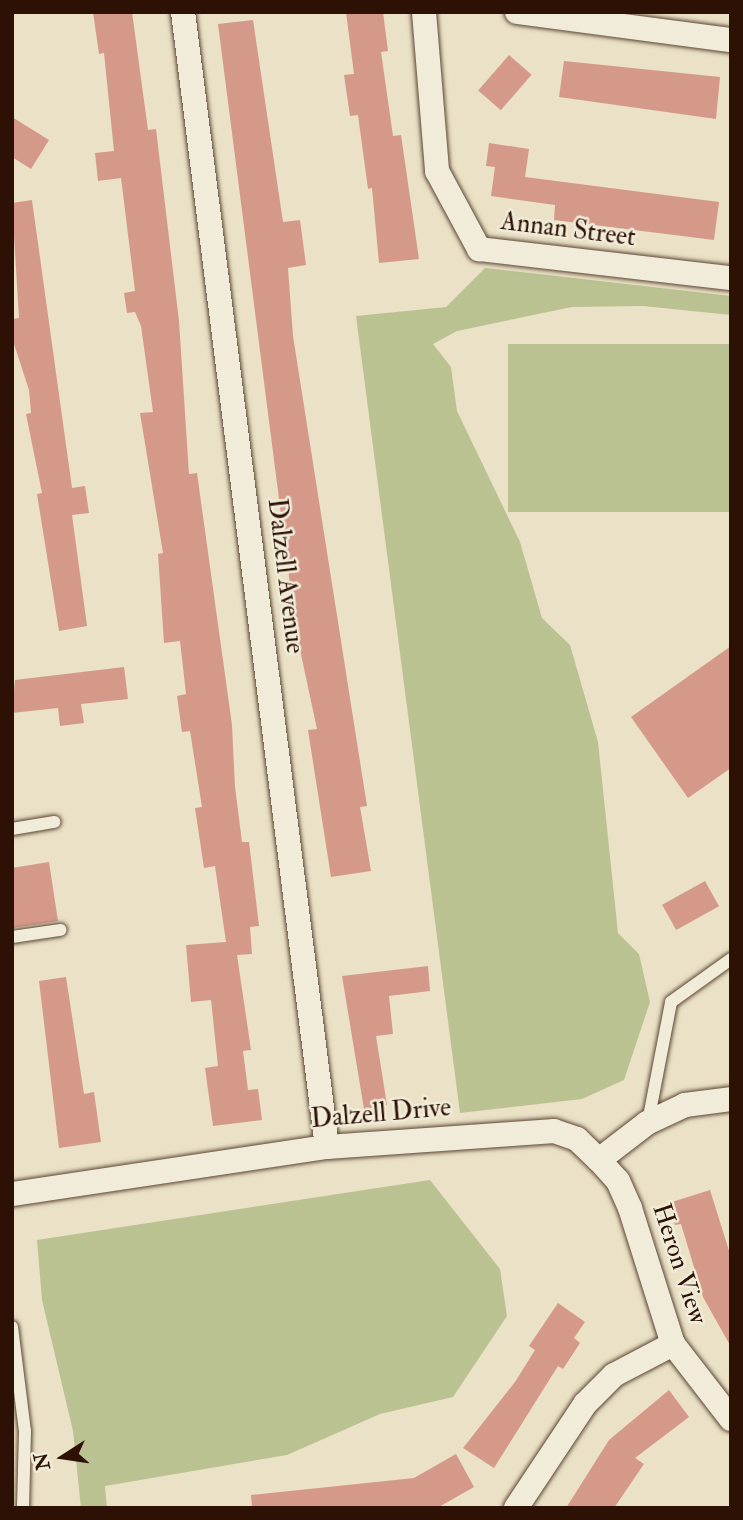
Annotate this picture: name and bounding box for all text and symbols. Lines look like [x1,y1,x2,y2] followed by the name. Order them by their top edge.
[499,206,637,254] street label: Annan Street
[260,497,310,655] street label: Dalzell Avenue
[310,1092,452,1136] street label: Dalzell Drive
[645,1200,713,1328] street label: Heron View
[28,1422,98,1492] north arrow
[29,1451,56,1472] text: N

